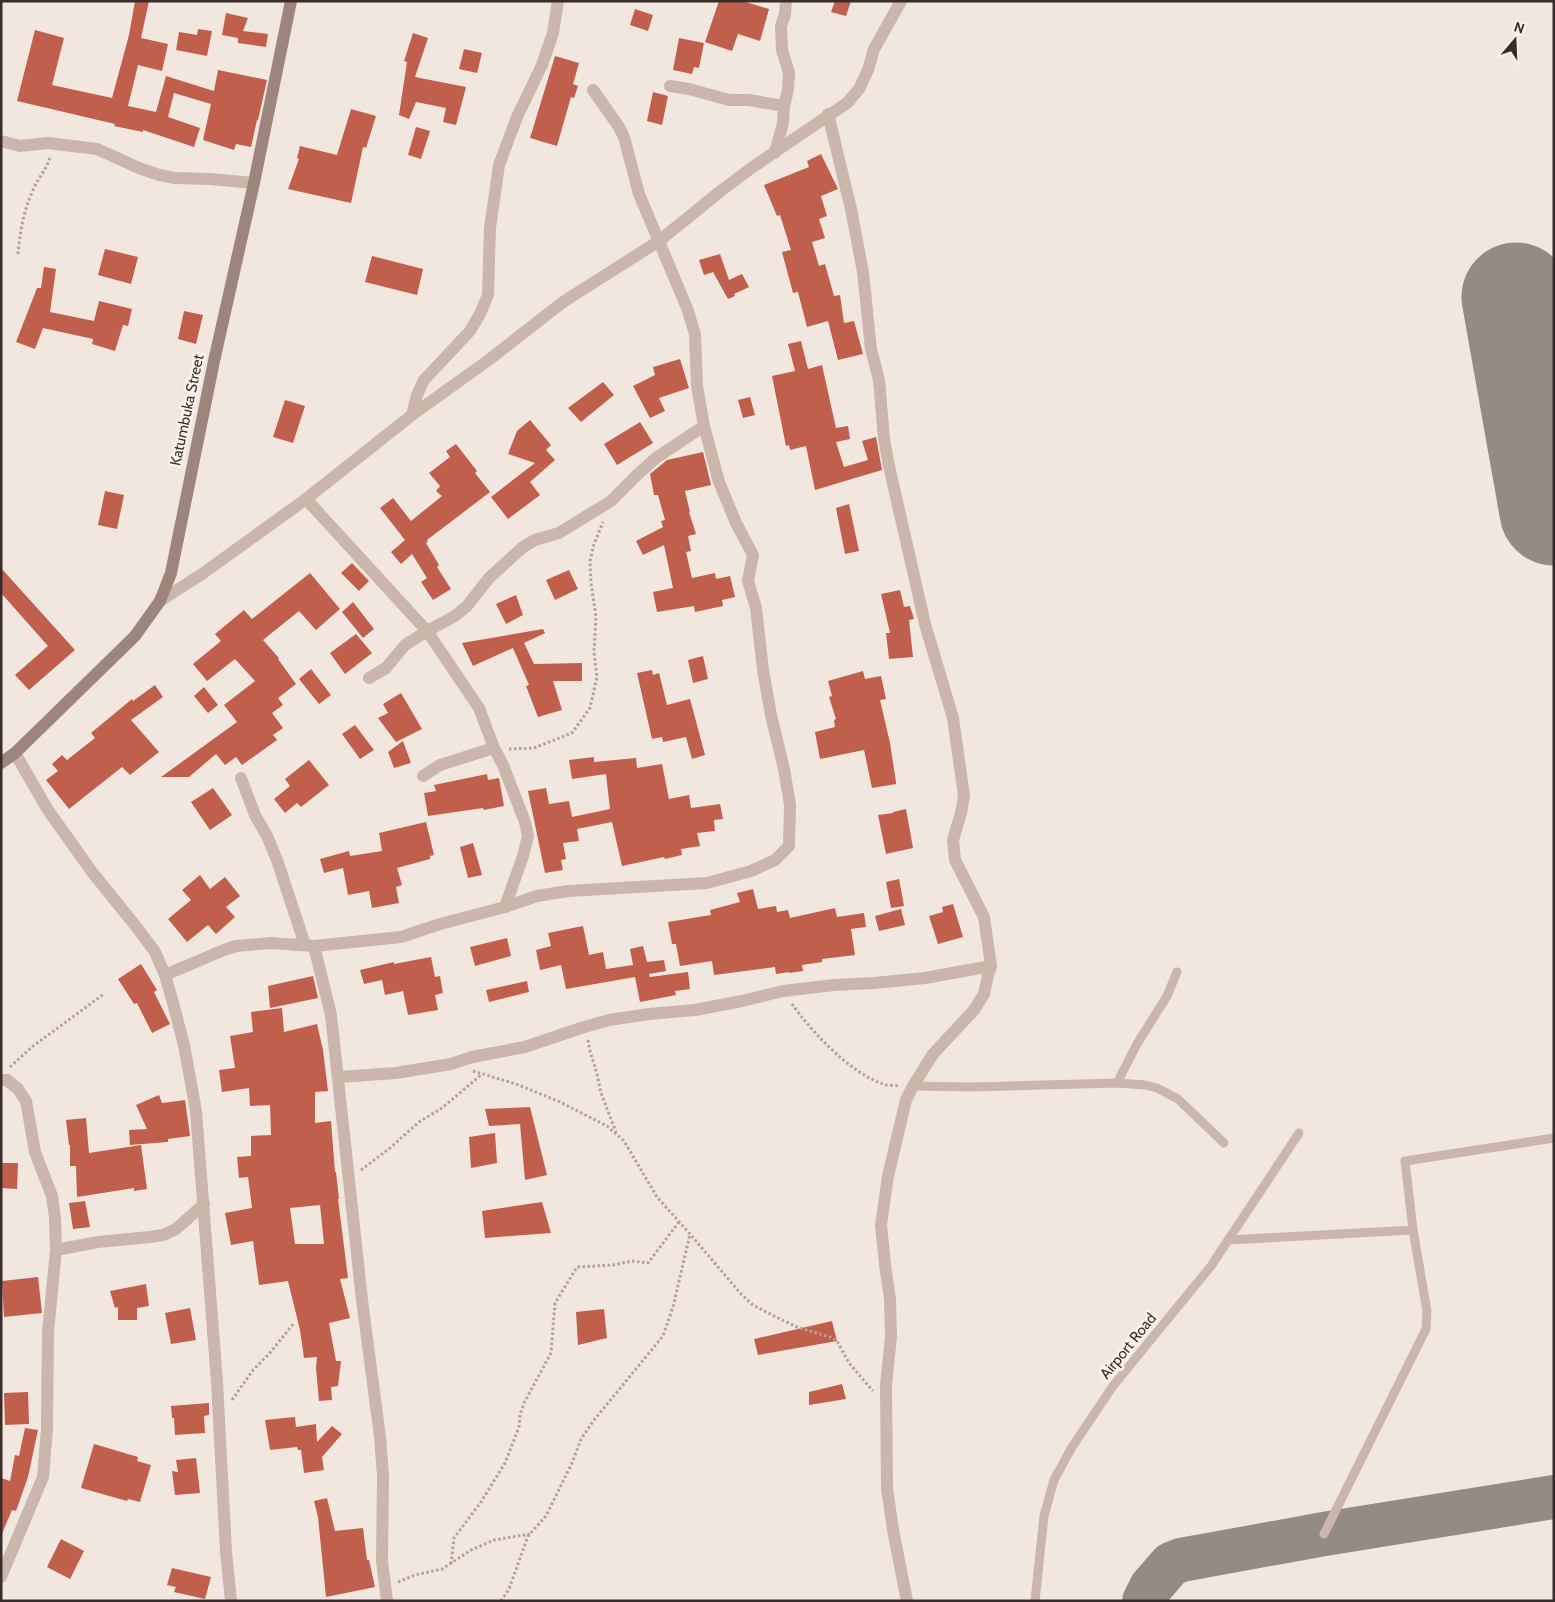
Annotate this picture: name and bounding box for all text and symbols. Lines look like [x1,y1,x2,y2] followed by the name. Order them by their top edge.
[1490,15,1540,65] north arrow
[1512,18,1527,38] text: N
[166,353,208,467] street label: Katumbuka Street
[1096,1309,1160,1383] street label: Airport Road

